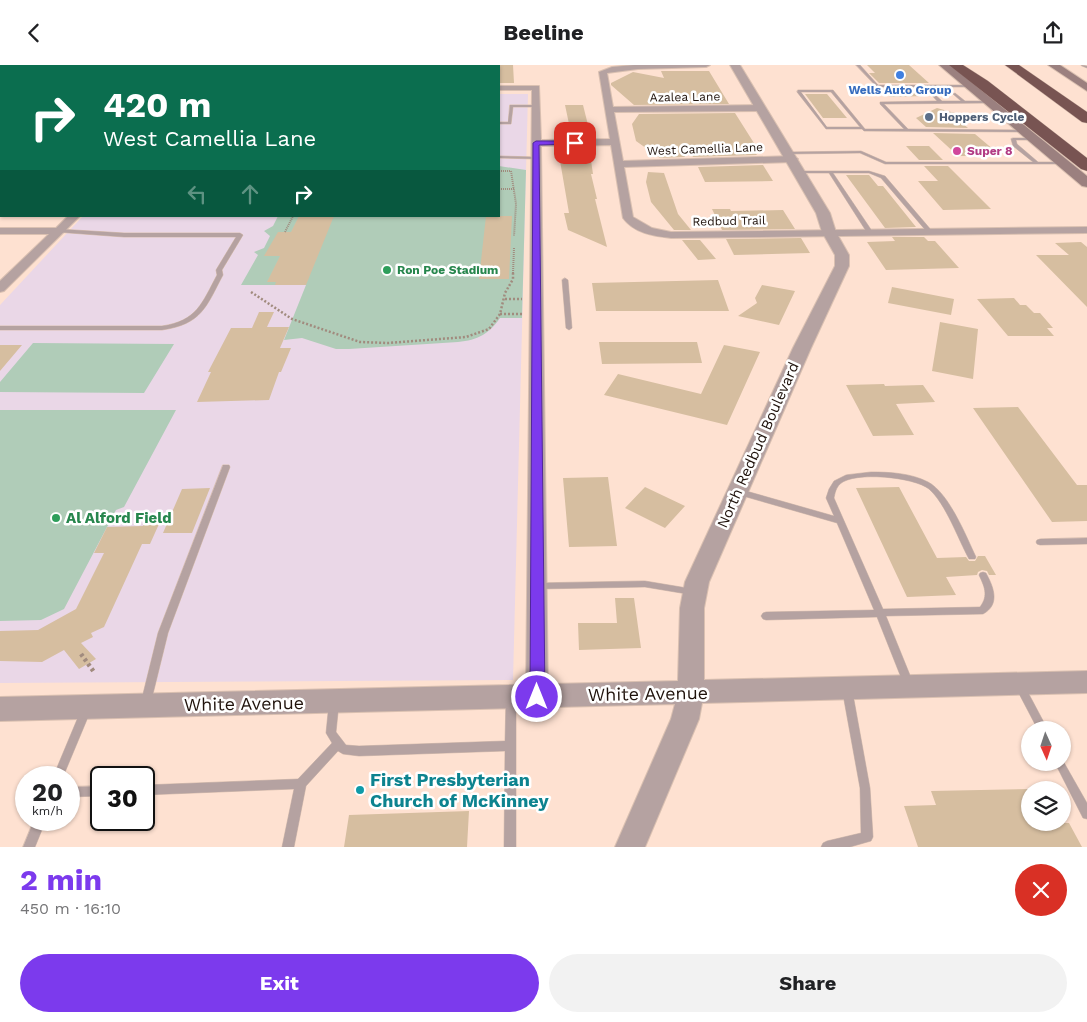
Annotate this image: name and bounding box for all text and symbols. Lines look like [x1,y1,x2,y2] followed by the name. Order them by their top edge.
[20,19,48,47] icon: back
[1039,19,1067,47] icon: share
[503,20,584,45] text: Beeline
[894,69,906,81] marker: Wells Auto Group
[849,83,952,97] place label: Wells Auto Group
[103,84,212,126] text: 420 m
[20,85,85,150] icon: right
[650,89,721,105] street label: Azalea Lane
[939,110,1024,124] place label: Hoppers Cycle
[923,111,935,123] marker: Hoppers Cycle
[554,122,596,164] pin
[103,126,316,151] text: West Camellia Lane
[561,129,589,157] icon: arrive
[647,140,763,158] street label: West Camellia Lane
[967,144,1013,158] place label: Super 8
[951,145,963,157] marker: Super 8
[183,180,211,208] icon: left
[236,180,264,208] icon: ahead
[289,180,317,208] icon: right
[692,213,766,229] street label: Redbud Trail
[397,263,498,277] place label: Ron Poe Stadium
[381,264,393,276] marker: Ron Poe Stadium
[713,359,803,531] street label: North Redbud Boulevard
[66,509,172,527] place label: Al Alford Field
[50,512,62,524] marker: Al Alford Field
[510,670,562,722] position arrow
[588,682,708,705] street label: White Avenue
[184,692,304,715] street label: White Avenue
[1021,721,1071,771] north arrow
[1021,721,1071,831] map controls
[90,766,155,831] speed limit sign: 30
[370,769,549,811] place label: First Presbyterian Church of McKinney
[32,778,63,807] text: 20
[1021,781,1071,831] button: layers
[354,784,366,796] marker: First Presbyterian Church of McKinney
[32,804,63,818] text: km/h
[20,862,102,897] text: 2 min
[1015,864,1067,916] button: close
[20,899,121,918] text: 450 m · 16:10
[20,954,539,1012] button: Exit
[549,954,1067,1012] button: Share

